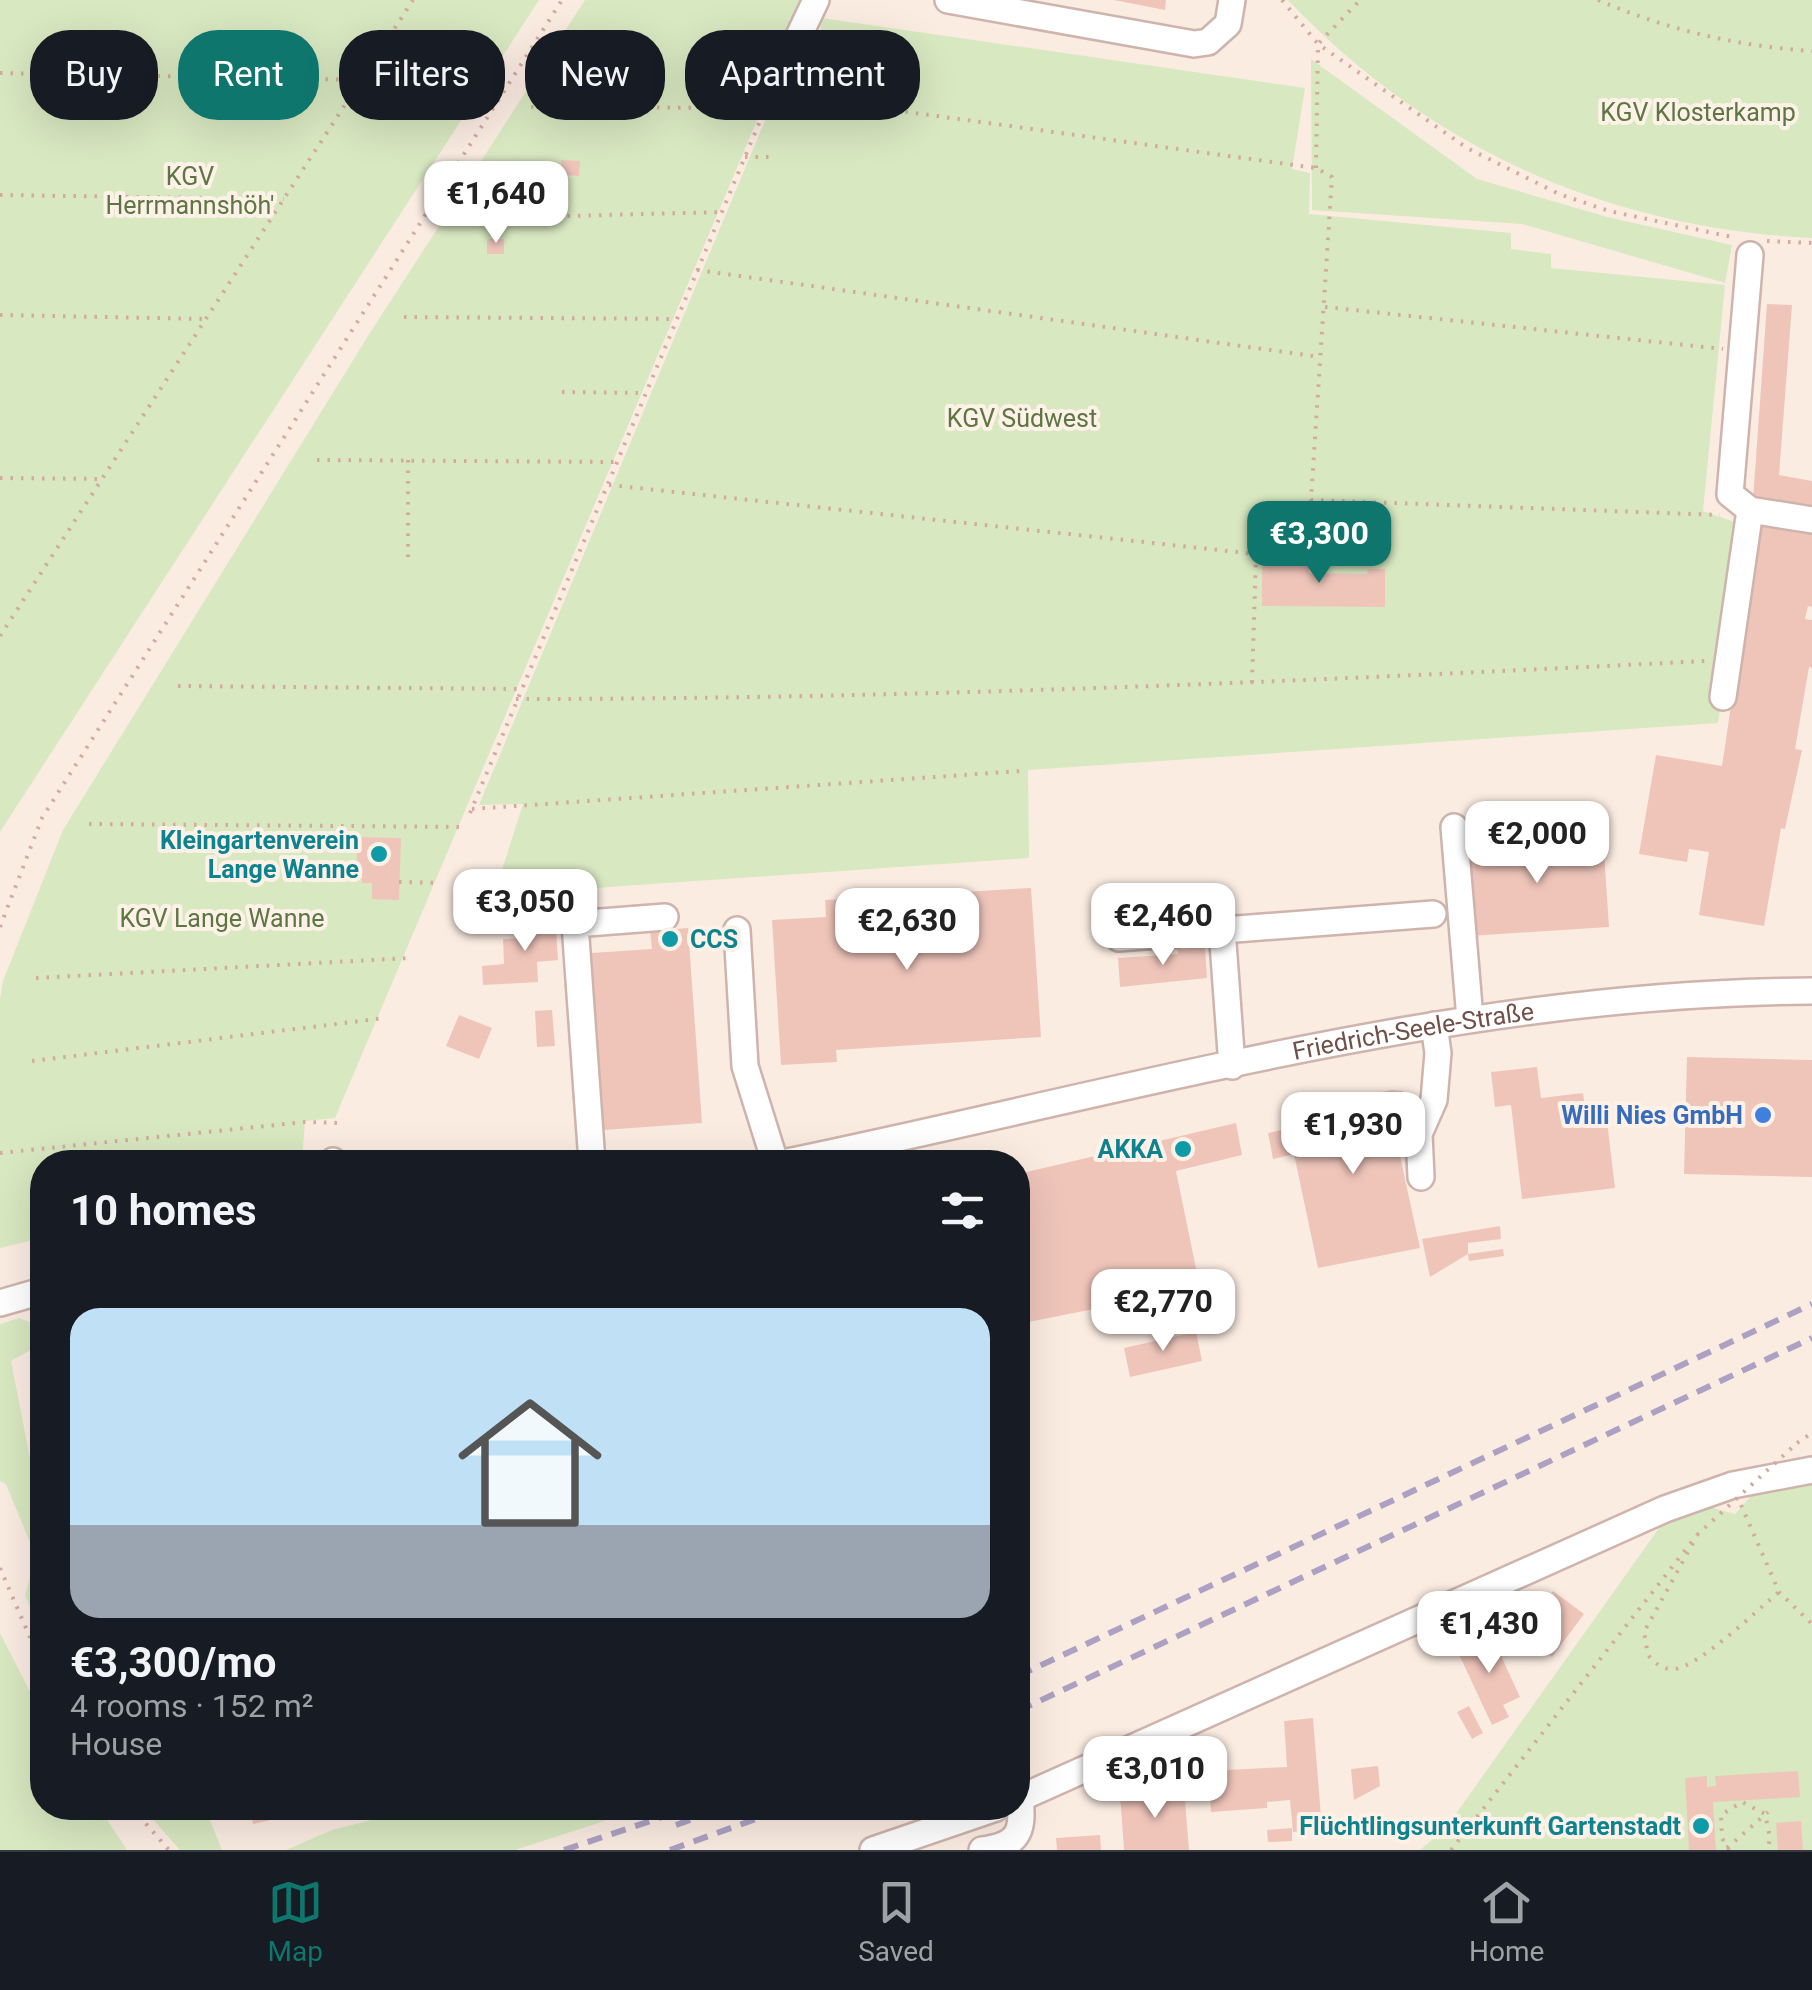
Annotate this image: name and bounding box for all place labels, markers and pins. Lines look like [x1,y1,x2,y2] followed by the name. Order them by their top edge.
[415,161,577,246] pin: €1,640
[1238,501,1400,586] pin: €3,300
[1456,801,1618,886] pin: €2,000
[160,826,359,884] place label: Kleingartenverein Lange Wanne
[368,843,390,865] marker: Kleingartenverein Lange Wanne
[444,869,606,954] pin: €3,050
[1082,883,1244,968] pin: €2,460
[826,888,988,973] pin: €2,630
[690,925,738,954] place label: CCS
[659,928,681,950] marker: CCS
[1272,1092,1434,1177] pin: €1,930
[1561,1101,1743,1130] place label: Willi Nies GmbH
[1752,1104,1774,1126] marker: Willi Nies GmbH
[1098,1135,1163,1164] place label: AKKA
[1172,1138,1194,1160] marker: AKKA
[1082,1269,1244,1354] pin: €2,770
[1408,1591,1570,1676] pin: €1,430
[1074,1736,1236,1821] pin: €3,010
[1299,1812,1681,1841] place label: Flüchtlingsunterkunft Gartenstadt
[1690,1815,1712,1837] marker: Flüchtlingsunterkunft Gartenstadt

